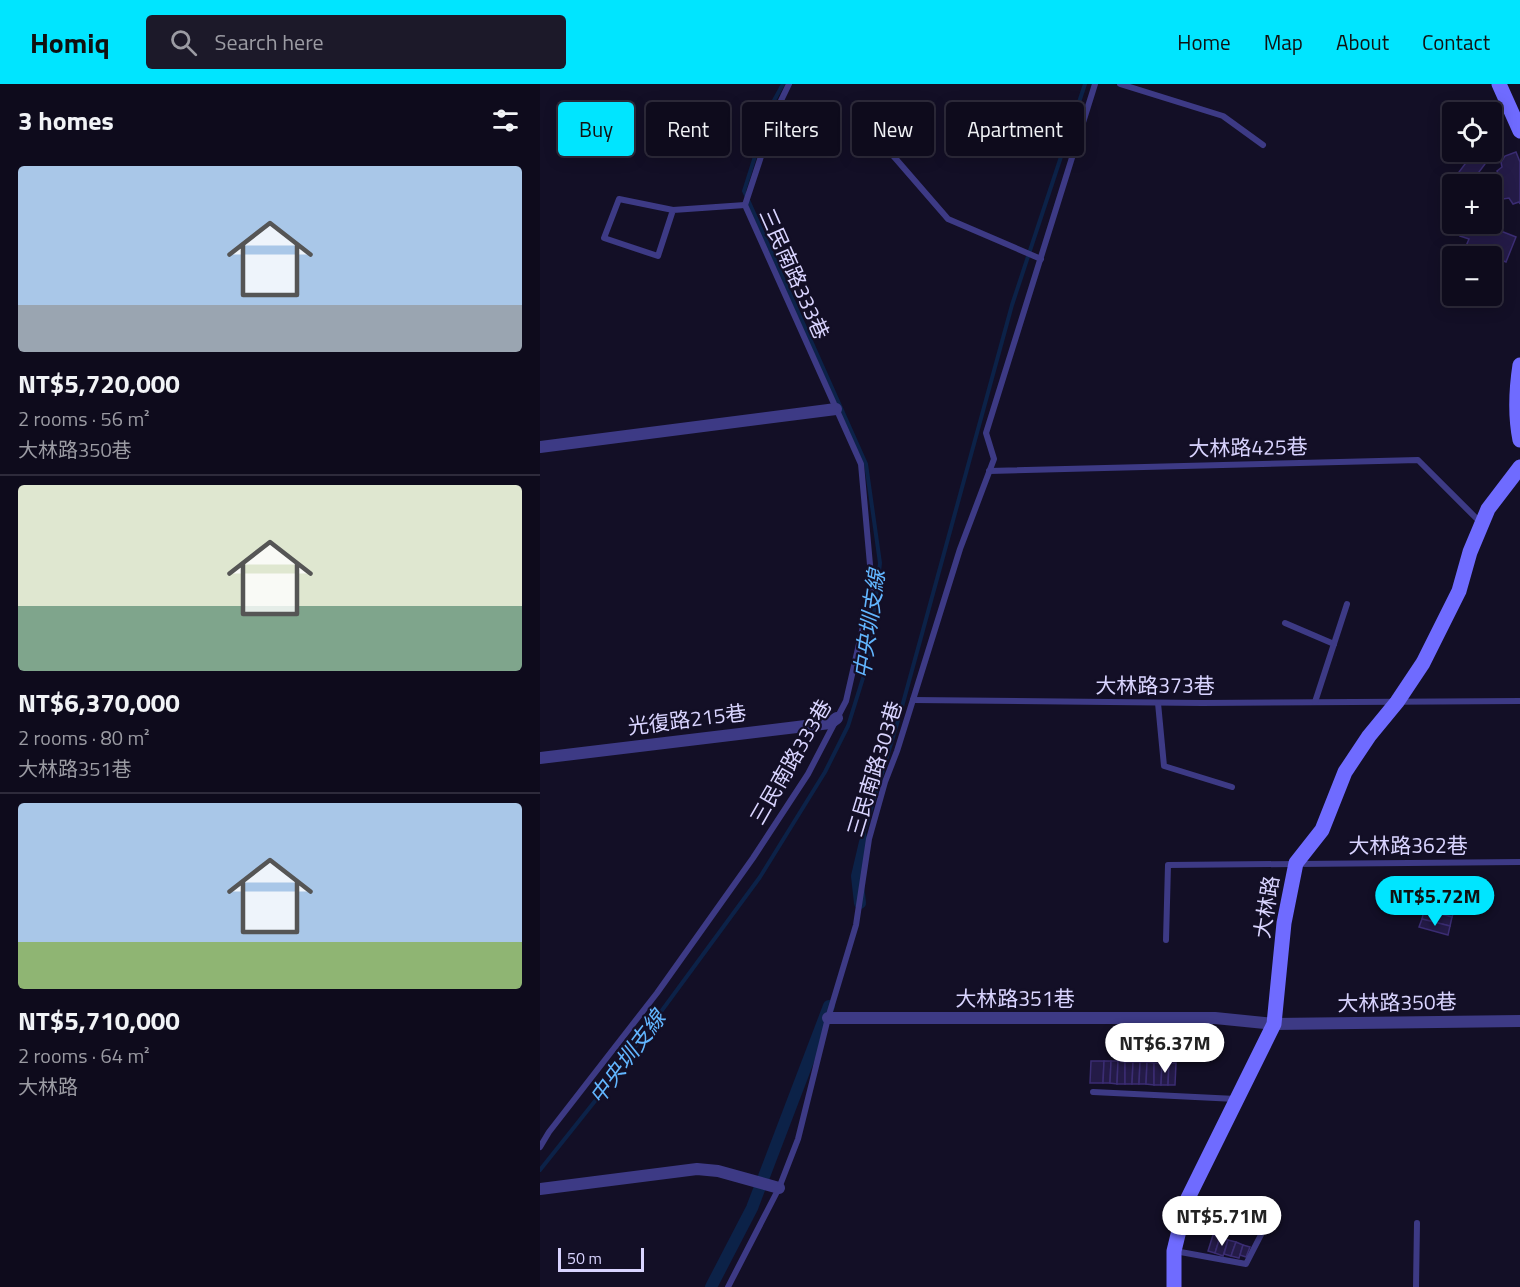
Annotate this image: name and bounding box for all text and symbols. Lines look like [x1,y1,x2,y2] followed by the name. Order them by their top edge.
[146,15,566,69] search box
[30,21,110,64] text: Homiq
[215,25,324,59] text: Search here
[167,26,200,59] icon: search
[1177,26,1231,58] text: Home
[1264,26,1303,58] text: Map
[1336,26,1389,58] text: About
[1422,26,1490,58] text: Contact
[18,101,114,140] text: 3 homes
[558,102,634,156] chip: Buy
[646,102,730,156] chip: Rent
[742,102,840,156] chip: Filters
[852,102,934,156] chip: New
[946,102,1084,156] chip: Apartment
[1442,102,1502,306] map controls
[1442,102,1502,162] button: locate
[489,104,522,137] icon: filters
[1442,174,1502,234] button: +
[752,203,838,344] street label: 三民南路333巷
[216,205,324,313] icon: home
[1442,246,1502,306] button: −
[18,364,180,403] text: NT$5,720,000
[18,403,150,434] text: 2 rooms · 56 m²
[1188,430,1308,464] street label: 大林路425巷
[18,434,132,465] text: 大林路350巷
[216,524,324,632] icon: home
[845,564,894,681] water label: 中央圳支線
[1095,669,1215,701] street label: 大林路373巷
[18,683,180,722] text: NT$6,370,000
[741,693,839,830] street label: 三民南路333巷
[626,696,748,742] street label: 光復路215巷
[838,697,910,840] street label: 三民南路303巷
[18,722,150,753] text: 2 rooms · 80 m²
[18,753,132,784] text: 大林路351巷
[1348,829,1468,861] street label: 大林路362巷
[216,842,324,950] icon: home
[1245,873,1287,940] street label: 大林路
[1373,876,1497,927] pin: NT$5.72M
[1389,880,1481,911] text: NT$5.72M
[955,982,1075,1014] street label: 大林路351巷
[1337,985,1457,1019] street label: 大林路350巷
[580,1000,675,1111] water label: 中央圳支線
[18,1001,180,1040] text: NT$5,710,000
[1103,1023,1227,1074] pin: NT$6.37M
[1119,1027,1211,1058] text: NT$6.37M
[18,1040,150,1071] text: 2 rooms · 64 m²
[18,1071,78,1102] text: 大林路
[1160,1196,1284,1247] pin: NT$5.71M
[1176,1200,1268,1231] text: NT$5.71M
[558,1245,644,1272] scale bar
[567,1246,602,1270] text: 50 m

